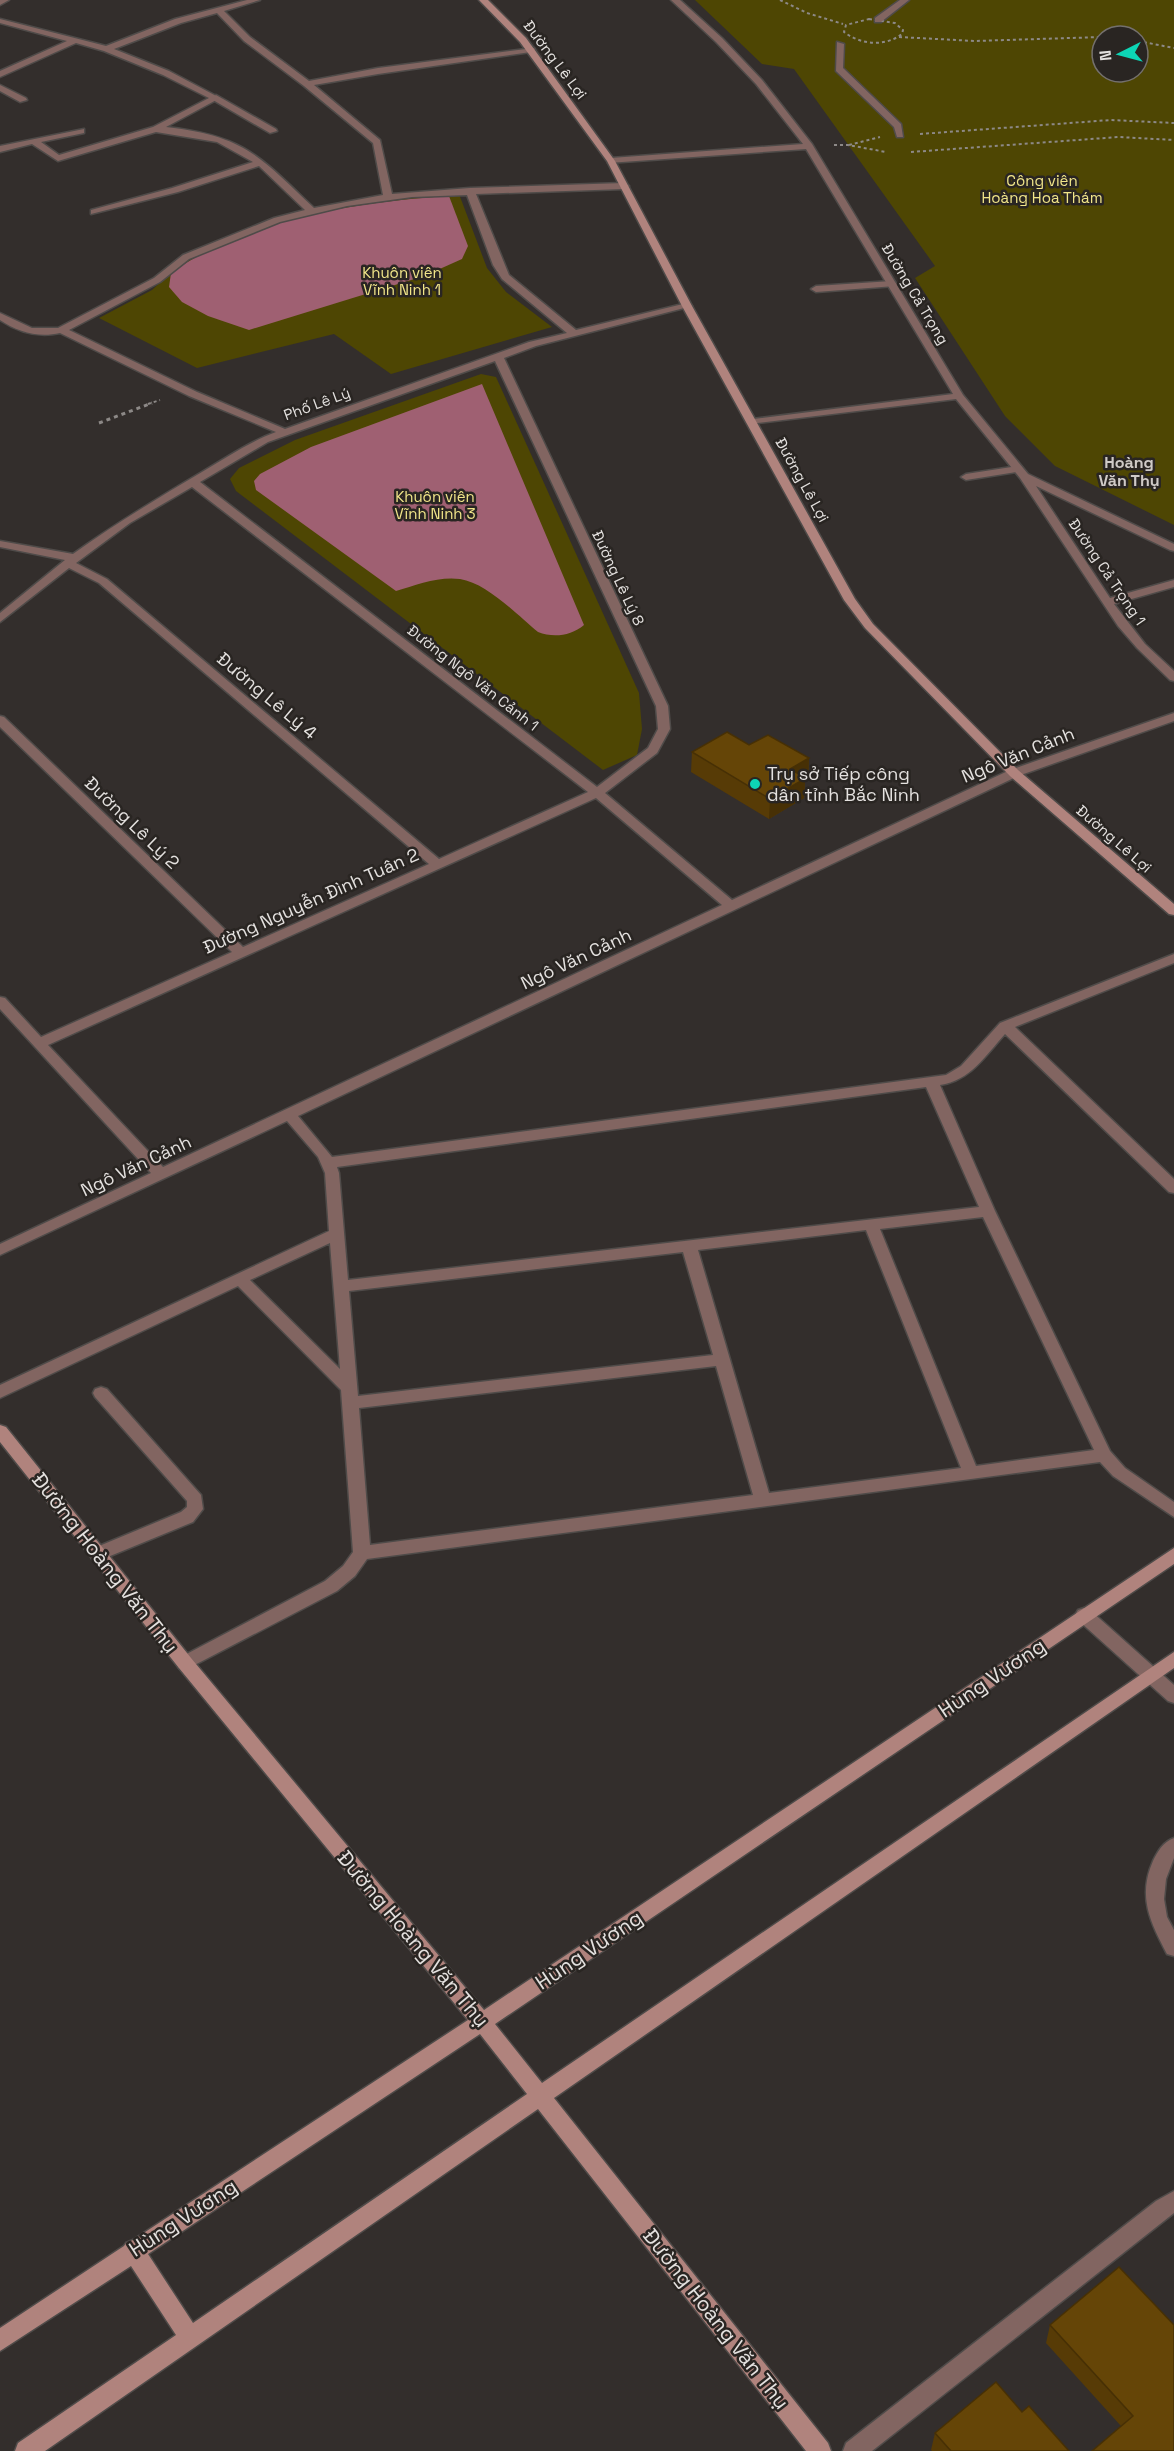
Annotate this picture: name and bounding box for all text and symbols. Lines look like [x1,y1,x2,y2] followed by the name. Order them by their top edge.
[520,17,591,103] street label: Đường Lê Lợi
[1090,24,1150,84] north arrow
[1095,49,1117,62] text: N
[981,171,1103,207] park label: Công viên Hoàng Hoa Thám
[878,240,953,348] street label: Đường Cả Trọng
[362,263,442,299] park label: Khuôn viên Vĩnh Ninh 1
[281,383,353,424] street label: Phố Lê Lý
[771,434,833,525] street label: Đường Lê Lợi
[1098,452,1160,491] district label: Hoàng Văn Thụ
[395,487,475,523] park label: Khuôn viên Vĩnh Ninh 3
[1065,515,1150,629] street label: Đường Cả Trọng 1
[588,527,649,628] street label: Đường Lê Lý 8
[404,620,543,735] street label: Đường Ngô Văn Cảnh 1
[213,647,322,744] street label: Đường Lê Lý 4
[958,721,1078,788] street label: Ngô Văn Cảnh
[767,762,920,806] place label: Trụ sở Tiếp công dân tỉnh Bắc Ninh
[80,772,185,874] street label: Đường Lê Lý 2
[748,777,762,791] marker: Trụ sở Tiếp công dân tỉnh Bắc Ninh
[1073,801,1156,877] street label: Đường Lê Lợi
[199,843,422,959] street label: Đường Nguyễn Đình Tuân 2
[517,923,635,994] street label: Ngô Văn Cảnh
[77,1130,195,1201] street label: Ngô Văn Cảnh
[26,1467,185,1659] street label: Đường Hoàng Văn Thụ
[933,1632,1051,1723] street label: Hùng Vương
[332,1845,495,2033] street label: Đường Hoàng Văn Thụ
[530,1904,648,1995] street label: Hùng Vương
[123,2173,242,2263] street label: Hùng Vương
[637,2223,796,2415] street label: Đường Hoàng Văn Thụ

